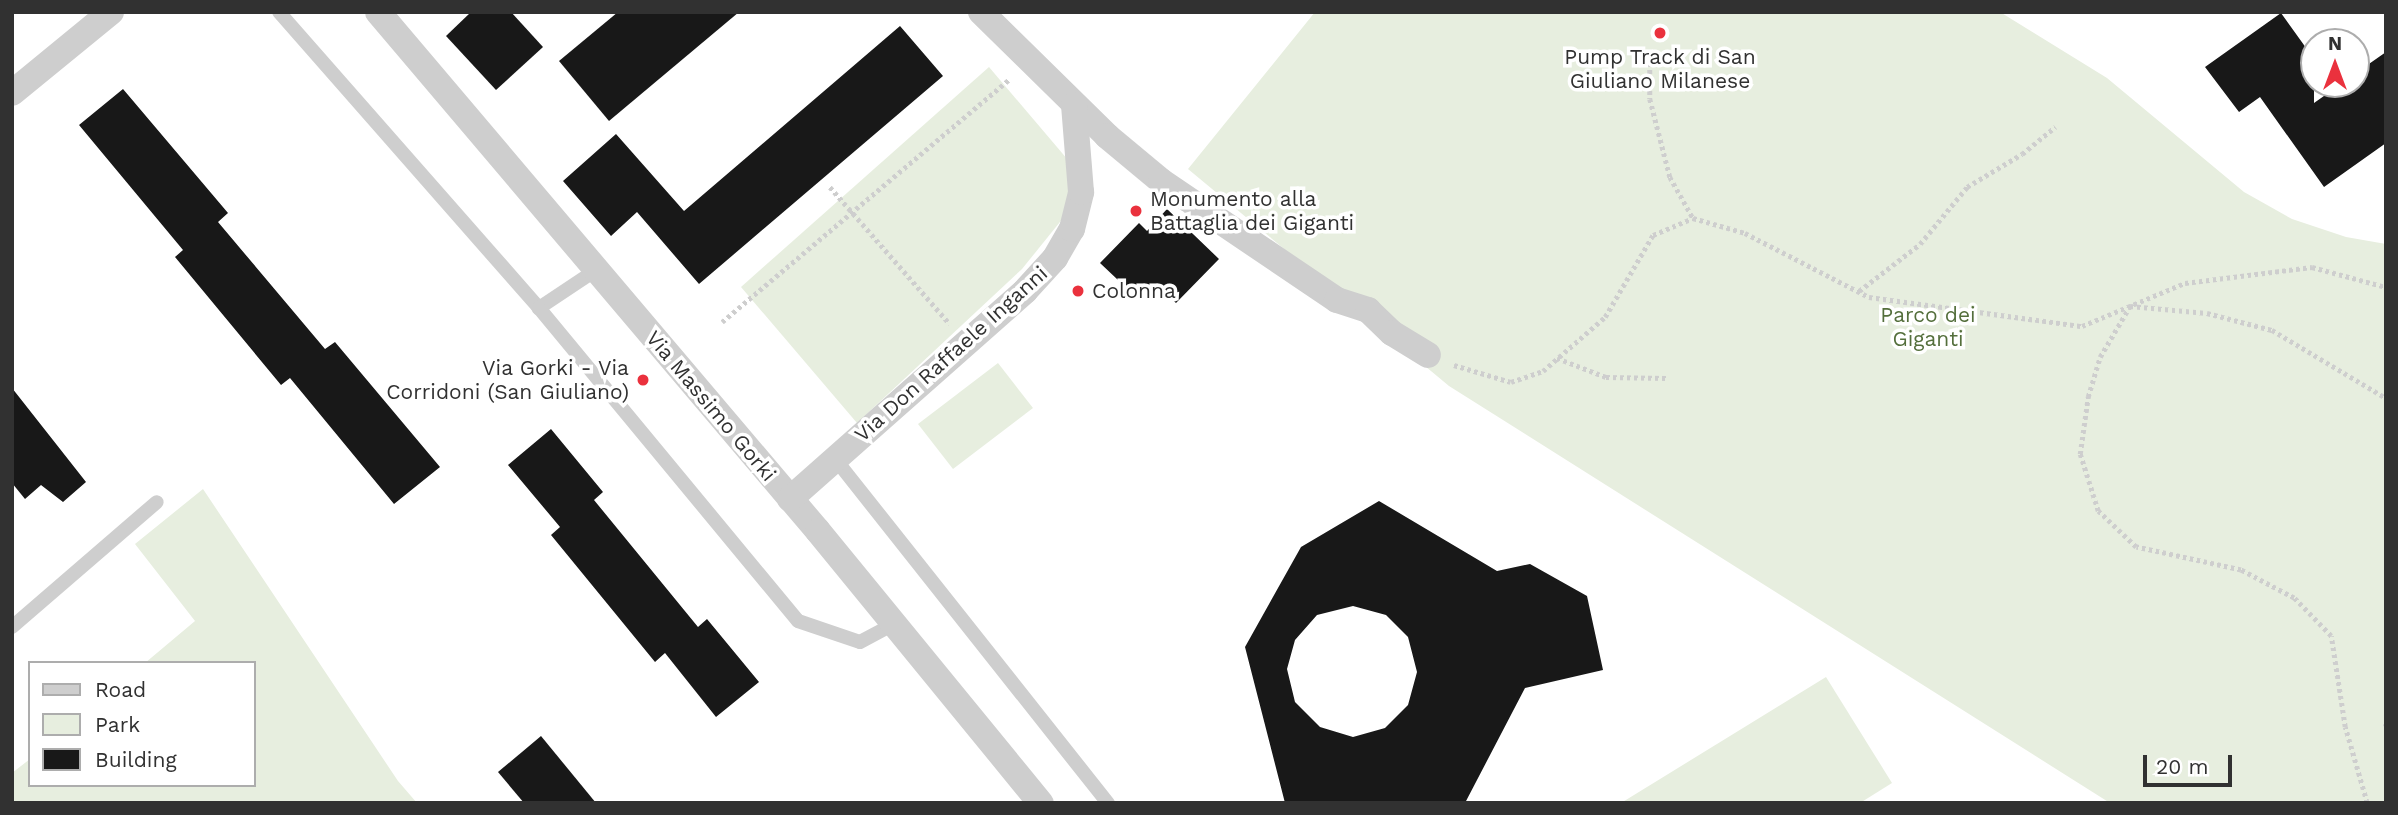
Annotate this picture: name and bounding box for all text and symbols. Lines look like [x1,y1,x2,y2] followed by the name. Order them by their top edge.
[1652,25,1668,41] marker: Pump Track di San Giuliano Milanese
[2300,28,2370,98] north arrow
[2328,32,2342,55] text: N
[1564,44,1756,94] place label: Pump Track di San Giuliano Milanese
[1150,186,1355,236] place label: Monumento alla Battaglia dei Giganti
[1128,203,1144,219] marker: Monumento alla Battaglia dei Giganti
[849,261,1053,447] street label: Via Don Raffaele Inganni
[1092,278,1176,304] place label: Colonna
[1070,283,1086,299] marker: Colonna
[1880,302,1976,352] park label: Parco dei Giganti
[641,325,781,487] street label: Via Massimo Gorki
[386,355,629,405] place label: Via Gorki - Via Corridoni (San Giuliano)
[635,372,651,388] marker: Via Gorki - Via Corridoni (San Giuliano)
[28,661,256,787] legend
[95,677,146,702] text: Road
[95,712,140,737] text: Park
[2146,742,2235,786] scale bar
[95,747,177,772] text: Building
[2156,754,2208,779] text: 20 m

